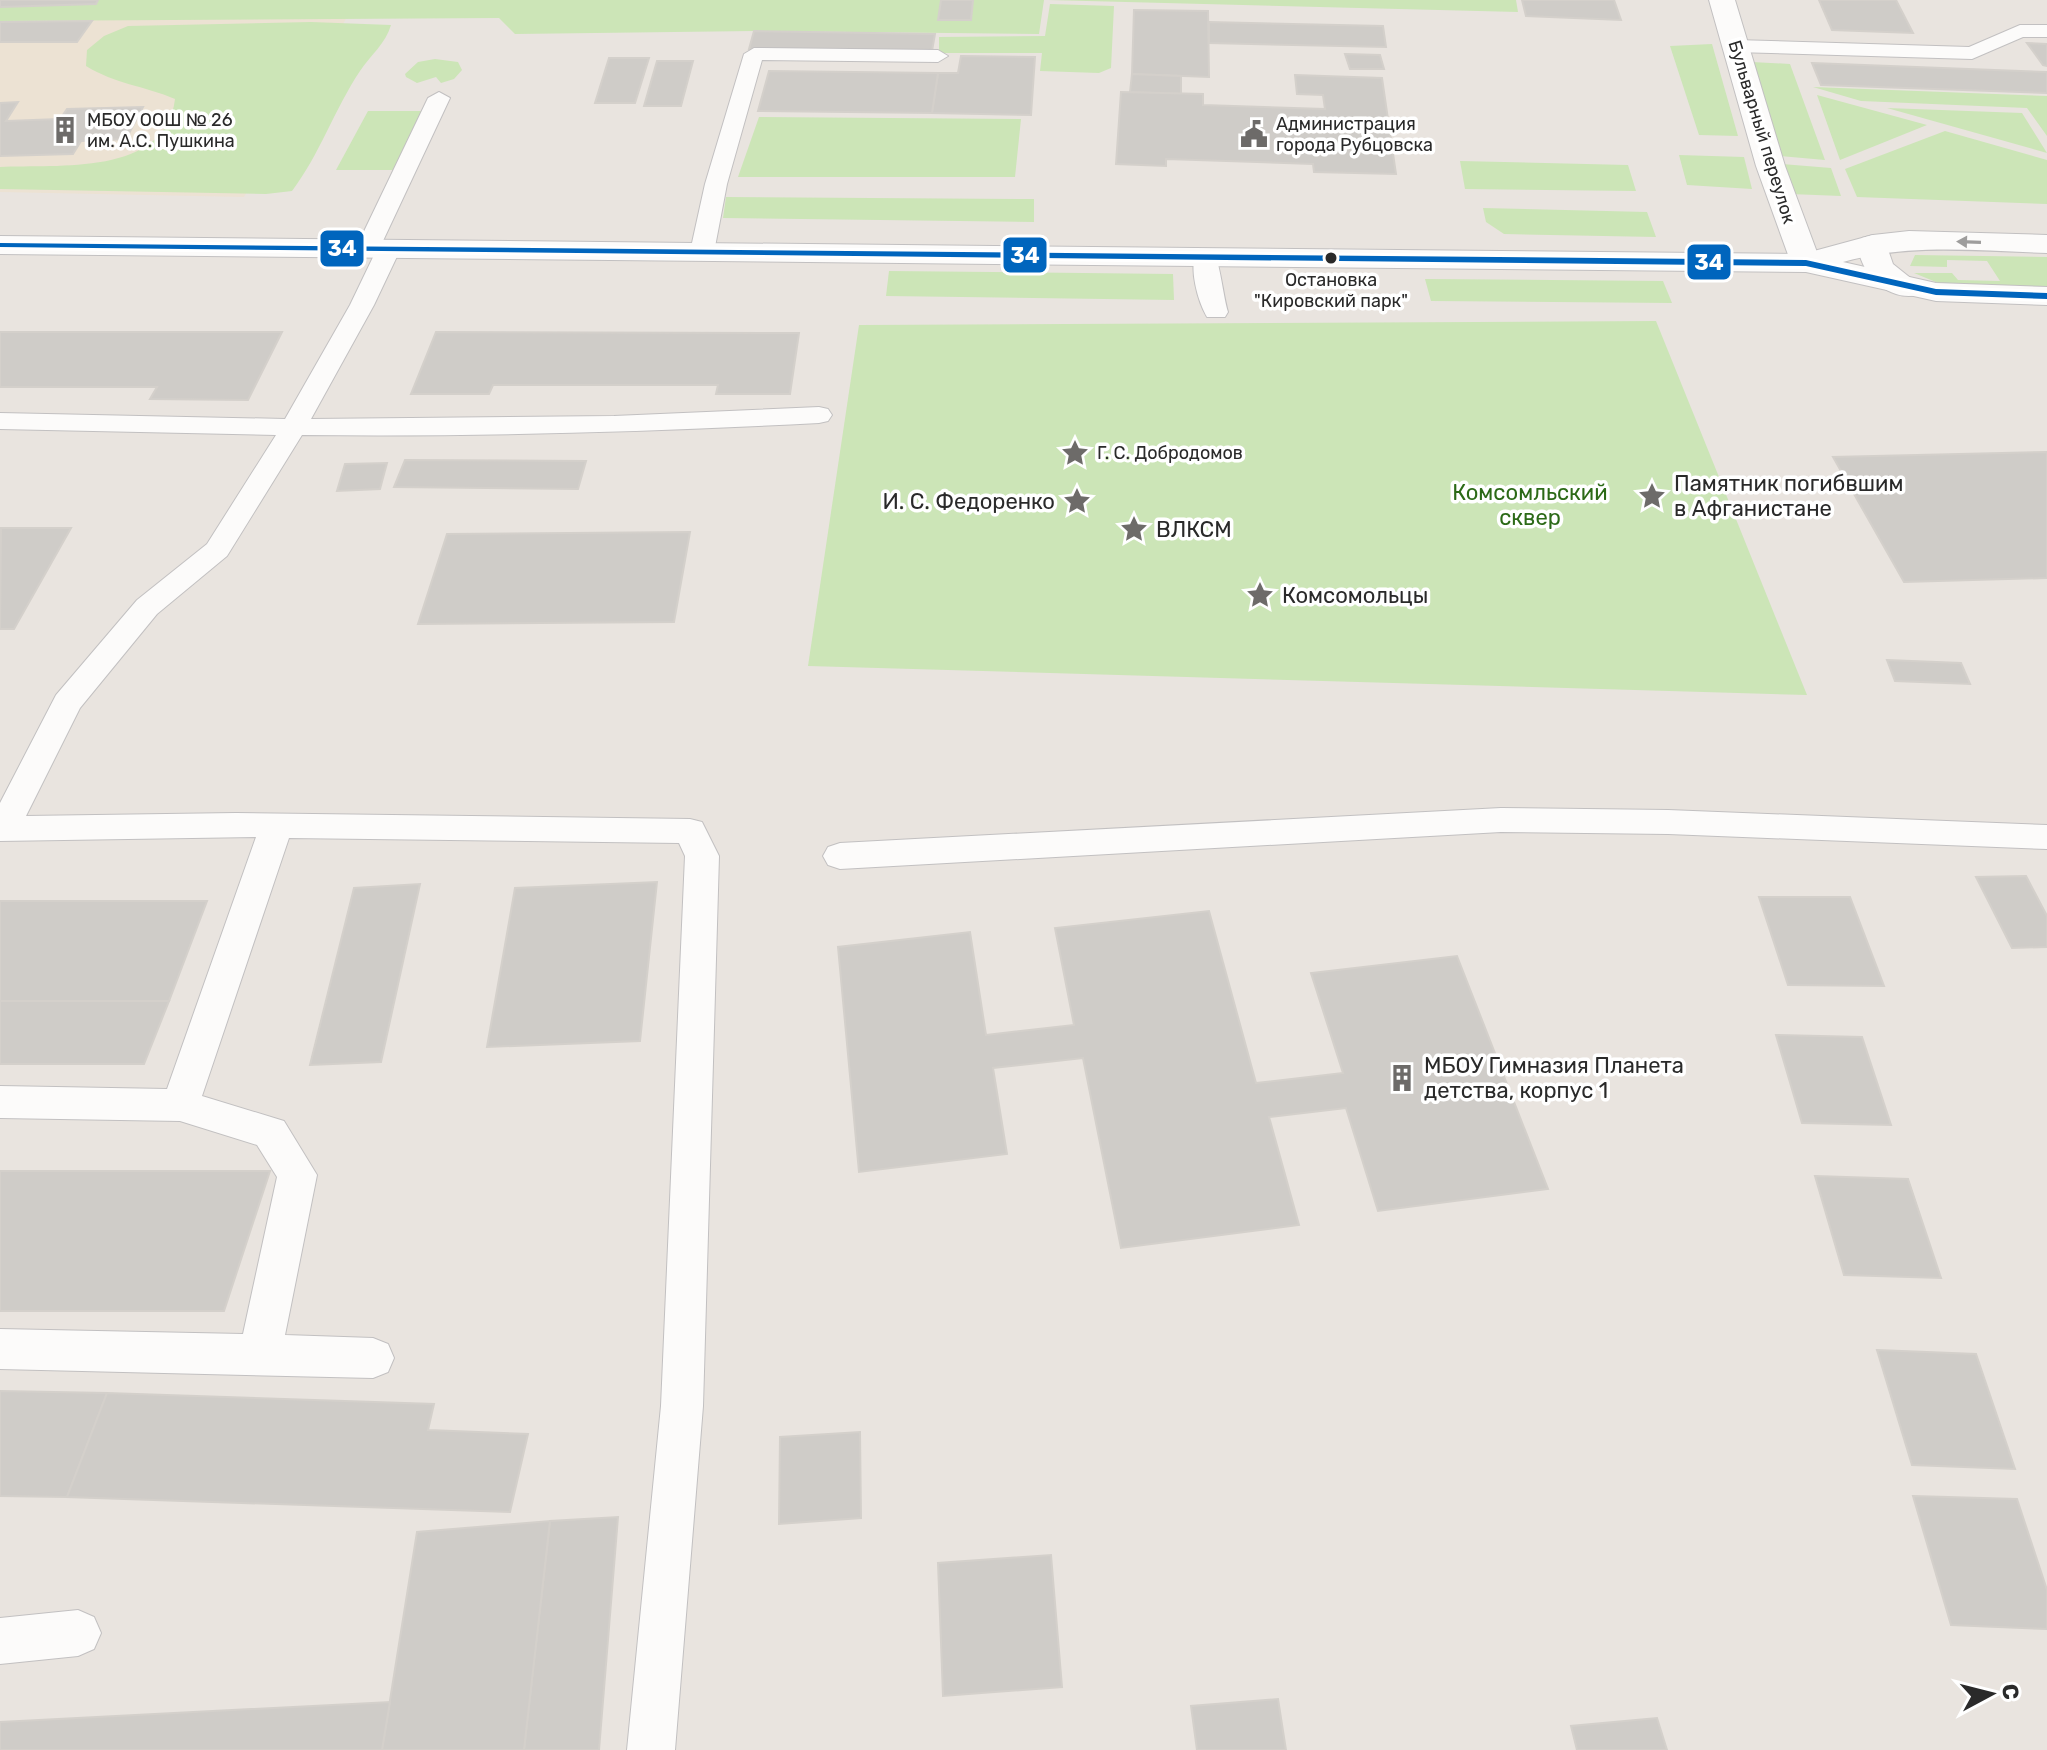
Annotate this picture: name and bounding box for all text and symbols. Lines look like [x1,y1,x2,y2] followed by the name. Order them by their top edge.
[1724,37,1801,227] street label: Бульварный переулок
[87,109,235,152] place label: МБОУ ООШ № 26 им. А.С. Пушкина
[1276,113,1433,156] place label: Администрация города Рубцовска
[50,115,80,145] building icon: МБОУ ООШ № 26 им. А.С. Пушкина
[1239,119,1269,149] public building icon: Администрация города Рубцовска
[319,229,365,268] line badge: 34
[327,235,357,262] text: 34
[1002,236,1048,274] line badge: 34
[1956,236,1981,248] one-way arrow
[1010,242,1040,269] text: 34
[1686,243,1732,281] line badge: 34
[1694,249,1724,276] text: 34
[1323,250,1339,266] marker: Остановка "Кировский парк"
[1254,269,1408,312] place label: Остановка "Кировский парк"
[1060,438,1090,468] place icon: Г. С. Добродомов
[1097,442,1243,464] place label: Г. С. Добродомов
[1674,470,1903,522] place label: Памятник погибвшим в Афганистане
[1452,479,1608,531] park label: Комсомльский сквер
[1637,481,1667,511] place icon: Памятник погибвшим в Афганистане
[1062,486,1092,516] place icon: И. С. Федоренко
[883,488,1055,515] place label: И. С. Федоренко
[1119,514,1149,544] place icon: ВЛКСМ
[1156,516,1232,543] place label: ВЛКСМ
[1245,580,1275,610] place icon: Комсомольцы
[1282,582,1428,609] place label: Комсомольцы
[1424,1052,1684,1104] place label: МБОУ Гимназия Планета детства, корпус 1
[1387,1063,1417,1093] building icon: МБОУ Гимназия Планета детства, корпус 1
[1951,1654,2031,1734] north arrow
[1996,1682,2025,1701] text: С

